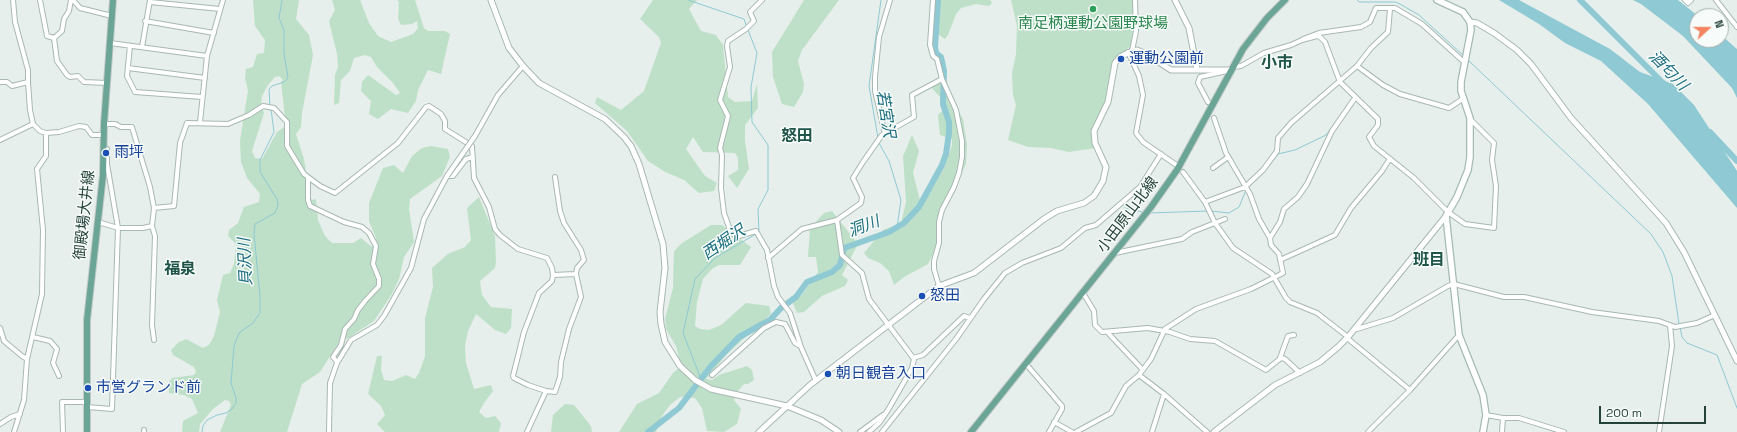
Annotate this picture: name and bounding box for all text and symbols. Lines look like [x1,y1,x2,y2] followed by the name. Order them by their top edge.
[1088,4,1098,14] marker: 南足柄運動公園野球場
[1689,8,1729,48] north arrow
[1018,15,1168,33] place label: 南足柄運動公園野球場
[1711,18,1727,30] text: N
[1644,47,1692,95] water label: 酒匂川
[1129,50,1204,68] place label: 運動公園前
[1116,54,1126,64] marker: 運動公園前
[1261,54,1293,74] district label: 小市
[872,89,898,139] water label: 若宮沢
[781,127,813,147] district label: 怒田
[114,144,144,162] place label: 雨坪
[101,148,111,158] marker: 雨坪
[71,169,99,261] street label: 御殿場大井線
[1094,174,1162,256] street label: 小田原山北線
[846,212,882,242] water label: 洞川
[699,222,749,264] water label: 西堀沢
[235,238,257,286] water label: 貝沢川
[1413,251,1445,271] district label: 班目
[164,260,196,280] district label: 福泉
[930,287,960,305] place label: 怒田
[917,291,927,301] marker: 怒田
[836,365,926,383] place label: 朝日観音入口
[823,369,833,379] marker: 朝日観音入口
[96,379,201,397] place label: 市営グランド前
[83,383,93,393] marker: 市営グランド前
[1601,398,1708,424] scale bar
[1606,405,1642,421] text: 200 m

